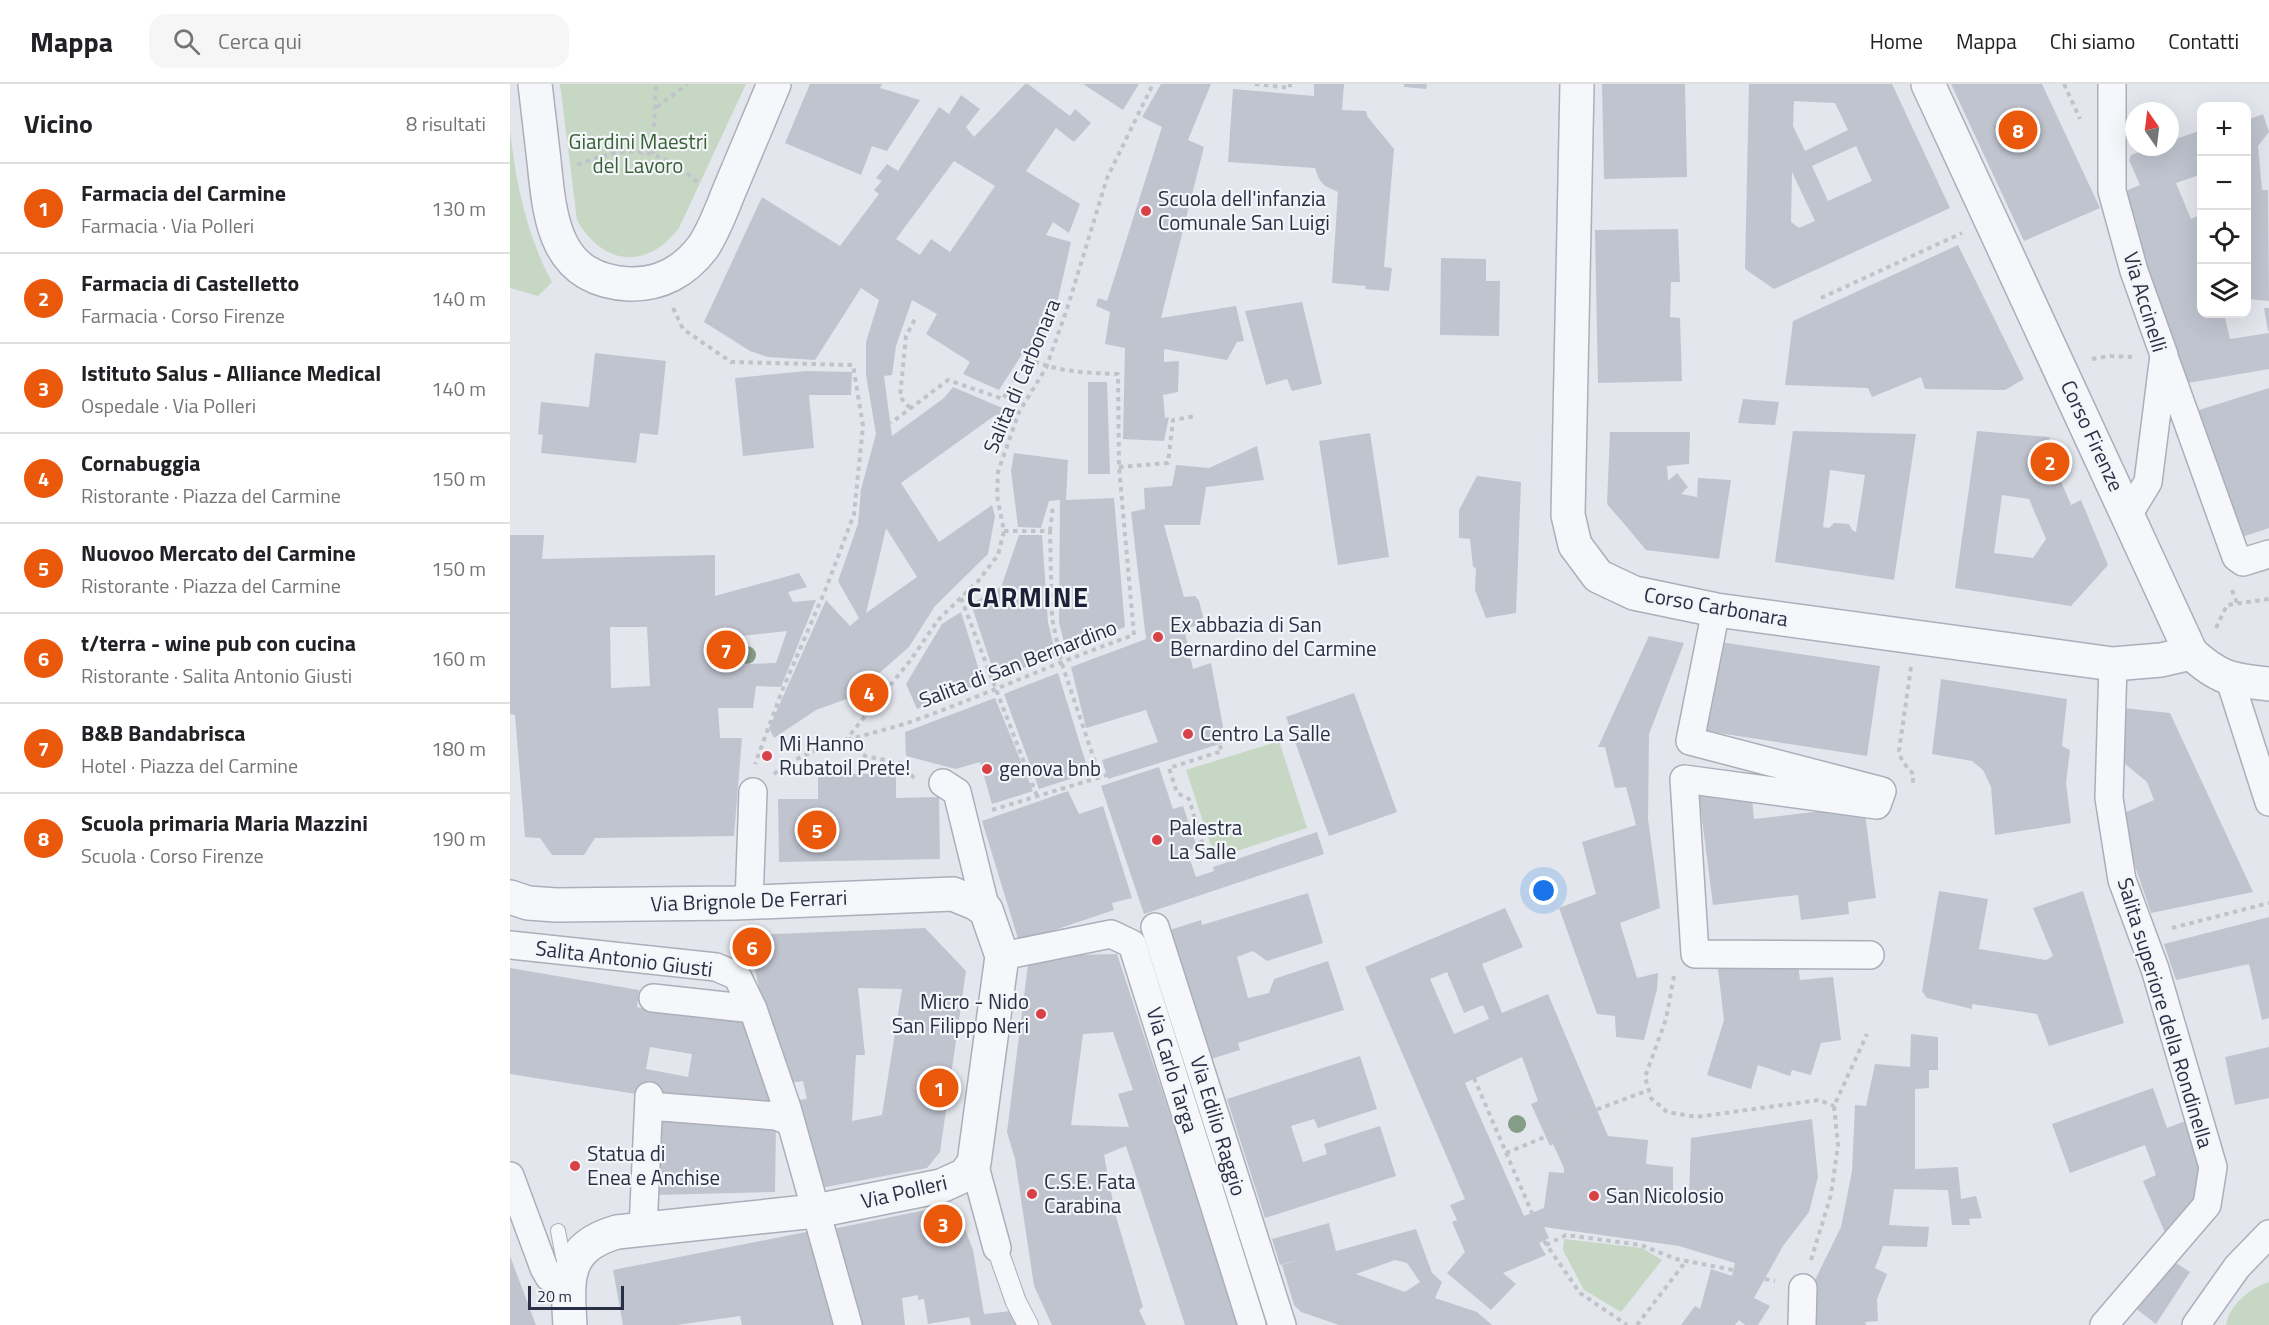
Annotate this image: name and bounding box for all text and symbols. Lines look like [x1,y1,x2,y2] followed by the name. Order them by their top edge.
[149,14,569,68] search box
[30,20,113,63] text: Mappa
[218,24,302,58] text: Cerca qui
[170,25,203,58] icon: search
[1870,25,1923,57] text: Home
[1956,25,2017,57] text: Mappa
[2050,25,2135,57] text: Chi siamo
[2168,25,2239,57] text: Contatti
[2125,102,2179,156] north arrow
[2197,102,2251,318] map controls
[2197,102,2251,156] button: +
[24,104,93,143] text: Vicino
[406,108,486,139] text: 8 risultati
[1998,108,2038,152] pin: 8
[568,125,708,181] park label: Giardini Maestri del Lavoro
[2197,156,2251,210] button: −
[81,176,286,210] text: Farmacia del Carmine
[1158,182,1330,238] place label: Scuola dell'infanzia Comunale San Luigi
[38,193,49,224] text: 1
[431,193,486,224] text: 130 m
[1139,204,1153,218] marker: Scuola dell'infanzia Comunale San Luigi
[81,210,254,241] text: Farmacia · Via Polleri
[2197,210,2251,264] button: locate
[2116,248,2176,356] street label: Via Accinelli
[2197,264,2251,318] button: layers
[81,266,299,300] text: Farmacia di Castelletto
[38,283,49,314] text: 2
[431,283,486,314] text: 140 m
[974,293,1068,458] street label: Salita di Carbonara
[81,300,285,331] text: Farmacia · Corso Firenze
[81,356,381,390] text: Istituto Salus - Alliance Medical
[38,373,49,404] text: 3
[431,373,486,404] text: 140 m
[2053,375,2133,497] street label: Corso Firenze
[81,390,256,421] text: Ospedale · Via Polleri
[2030,440,2070,484] pin: 2
[81,446,201,480] text: Cornabuggia
[38,463,49,494] text: 4
[431,463,486,494] text: 150 m
[81,480,341,511] text: Ristorante · Piazza del Carmine
[81,536,356,570] text: Nuovoo Mercato del Carmine
[38,553,49,584] text: 5
[431,553,486,584] text: 150 m
[81,570,341,601] text: Ristorante · Piazza del Carmine
[967,576,1089,617] district label: CARMINE
[1642,578,1791,635] street label: Corso Carbonara
[1170,608,1377,664] place label: Ex abbazia di San Bernardino del Carmine
[914,611,1121,716] street label: Salita di San Bernardino
[81,626,356,660] text: t/terra - wine pub con cucina
[706,628,746,672] pin: 7
[1151,630,1165,644] marker: Ex abbazia di San Bernardino del Carmine
[38,643,49,674] text: 6
[431,643,486,674] text: 160 m
[81,660,352,691] text: Ristorante · Salita Antonio Giusti
[850,670,888,716] pin: 4
[81,716,245,750] text: B&B Bandabrisca
[1200,717,1331,749] place label: Centro La Salle
[779,727,910,783] place label: Mi Hanno Rubatoil Prete!
[1181,727,1195,741] marker: Centro La Salle
[38,733,49,764] text: 7
[431,733,486,764] text: 180 m
[760,749,774,763] marker: Mi Hanno Rubatoil Prete!
[81,750,298,781] text: Hotel · Piazza del Carmine
[999,752,1101,784] place label: genova bnb
[980,762,994,776] marker: genova bnb
[81,806,368,840] text: Scuola primaria Maria Mazzini
[798,808,836,852] pin: 5
[1169,811,1243,867] place label: Palestra La Salle
[38,823,49,854] text: 8
[431,823,486,854] text: 190 m
[1150,833,1164,847] marker: Palestra La Salle
[81,840,264,871] text: Scuola · Corso Firenze
[2110,874,2222,1152] street label: Salita superiore della Rondinella
[1529,876,1558,905] your location
[650,881,848,919] street label: Via Brignole De Ferrari
[732,924,772,970] pin: 6
[534,931,714,985] street label: Salita Antonio Giusti
[892,985,1029,1041] place label: Micro - Nido San Filippo Neri
[1139,1003,1207,1137] street label: Via Carlo Targa
[1034,1007,1048,1021] marker: Micro - Nido San Filippo Neri
[1182,1052,1255,1200] street label: Via Edilio Raggio
[920,1066,958,1110] pin: 1
[587,1137,720,1193] place label: Statua di Enea e Anchise
[568,1159,582,1173] marker: Statua di Enea e Anchise
[1044,1165,1136,1221] place label: C.S.E. Fata Carabina
[858,1166,950,1216] street label: Via Polleri
[1606,1179,1724,1211] place label: San Nicolosio
[1025,1187,1039,1201] marker: C.S.E. Fata Carabina
[1587,1189,1601,1203] marker: San Nicolosio
[924,1202,962,1246] pin: 3
[528,1283,624,1310] scale bar
[537,1284,572,1308] text: 20 m

